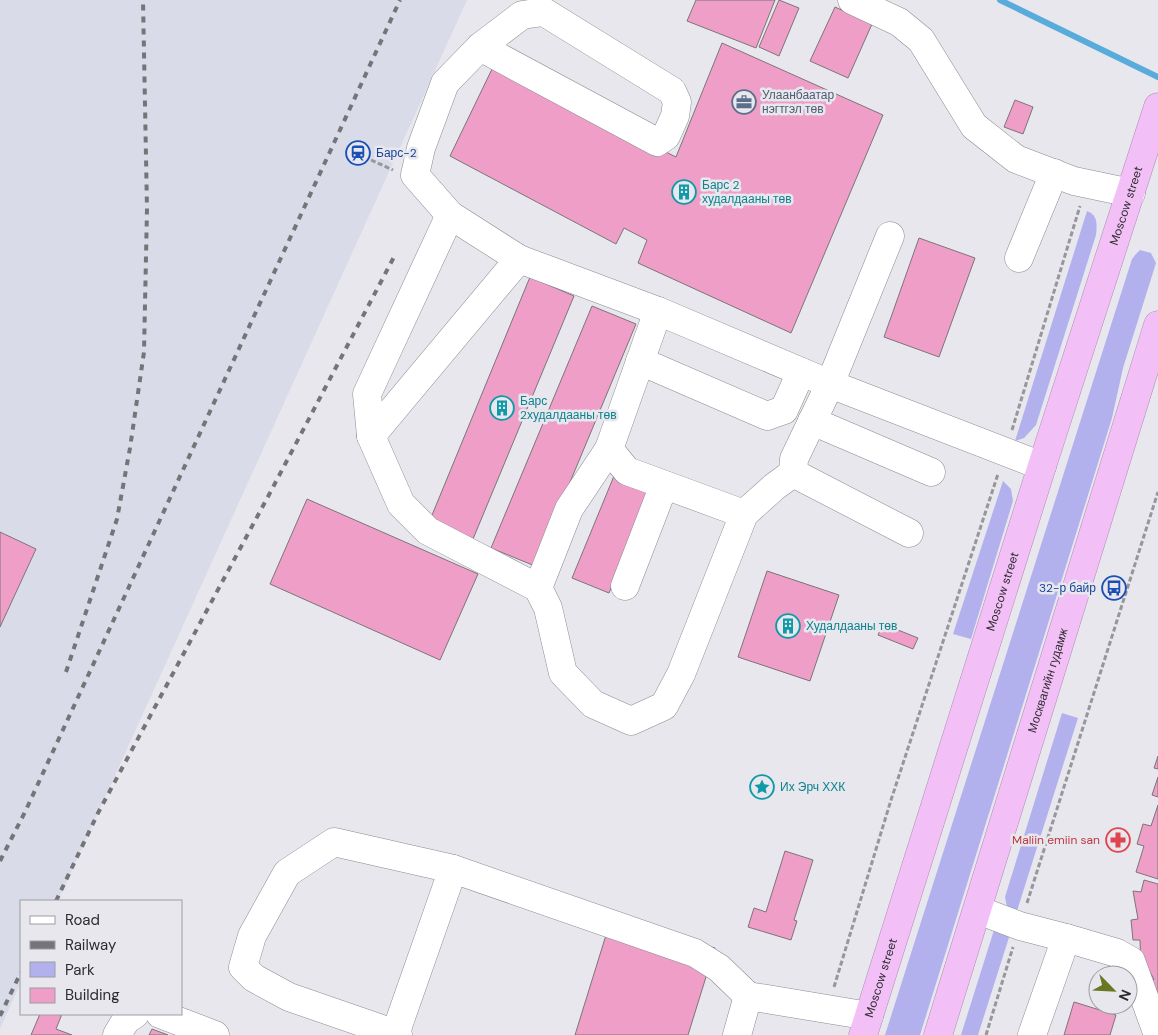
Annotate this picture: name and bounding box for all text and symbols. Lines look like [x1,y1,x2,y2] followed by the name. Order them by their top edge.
[762,87,835,117] place label: Улаанбаатар нэгтгэл төв
[731,89,757,115] office icon: Улаанбаатар нэгтгэл төв
[345,140,371,166] station icon: Барс-2
[376,145,417,161] place label: Барс-2
[1106,164,1146,247] street label: Moscow street
[702,177,792,207] place label: Барс 2 худалдааны төв
[671,179,697,205] building icon: Барс 2 худалдааны төв
[520,393,617,423] place label: Барс 2худалдааны төв
[489,395,515,421] building icon: Барс 2худалдааны төв
[983,550,1023,633] street label: Moscow street
[1101,575,1127,601] bus stop icon: 32-р байр
[1039,580,1096,596] place label: 32-р байр
[775,613,801,639] building icon: Худалдааны төв
[806,618,897,634] place label: Худалдааны төв
[1024,626,1072,735] street label: Москвагийн гудамж
[749,774,775,800] place icon: Их Эрч ХХК
[780,779,845,795] place label: Их Эрч ХХК
[1105,827,1131,853] pharmacy icon: Maliin emiin san
[1012,832,1100,848] place label: Maliin emiin san
[20,900,182,1015] legend
[65,910,100,930] text: Road
[65,935,117,955] text: Railway
[861,936,901,1019] street label: Moscow street
[65,960,95,980] text: Park
[1088,965,1138,1015] north arrow
[65,985,120,1005] text: Building
[1115,987,1135,1004] text: N

